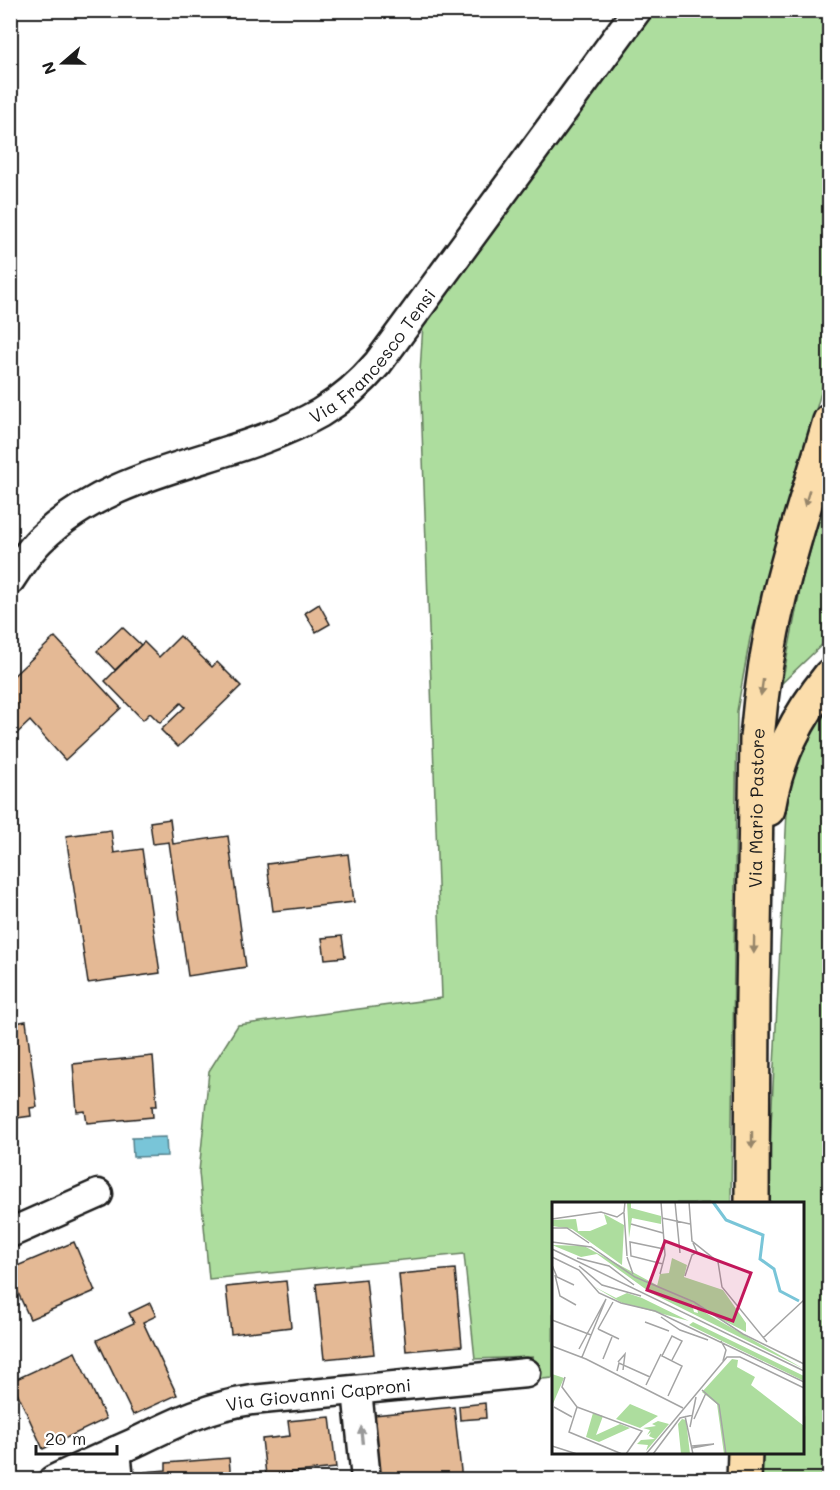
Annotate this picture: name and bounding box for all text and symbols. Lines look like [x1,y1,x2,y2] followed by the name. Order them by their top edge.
[33,33,93,93] north arrow
[36,59,60,78] text: N
[305,283,441,429] street label: Via Francesco Tensi
[802,489,812,507] one-way arrow
[757,678,767,697] one-way arrow
[743,727,770,888] street label: Via Mario Pastore
[749,935,759,954] one-way arrow
[748,1130,757,1149] one-way arrow
[552,1202,804,1454] inset map
[224,1372,412,1417] street label: Via Giovanni Caproni
[36,1418,117,1456] scale bar
[357,1425,367,1444] one-way arrow
[45,1426,86,1450] text: 20 m

